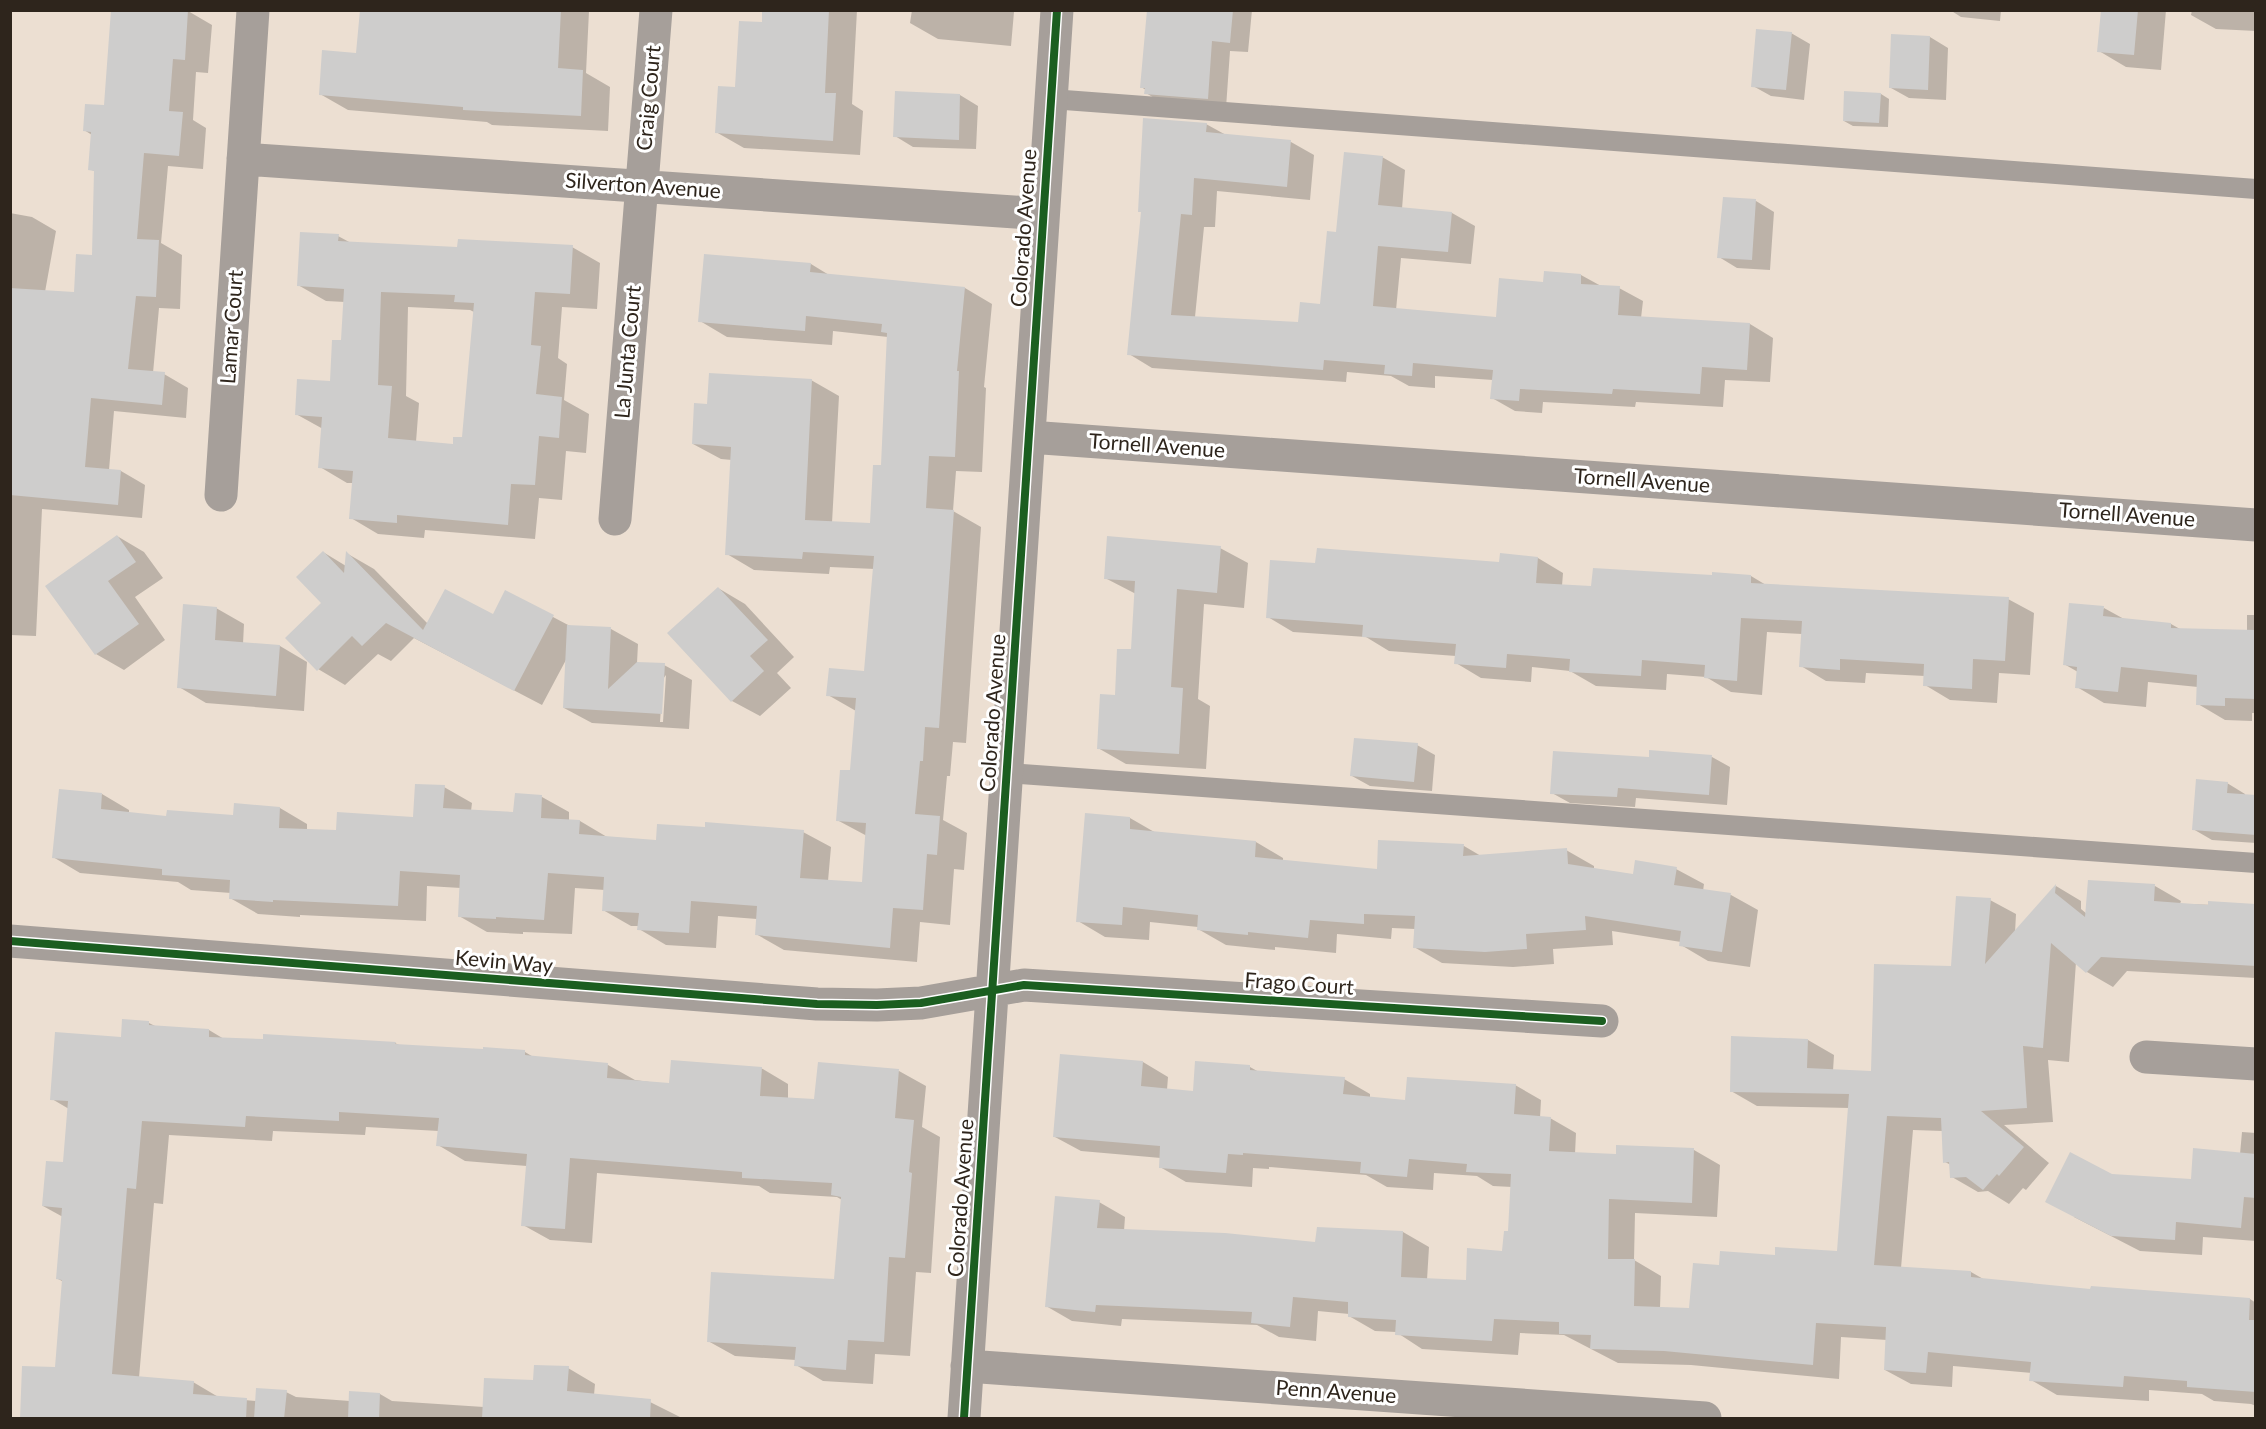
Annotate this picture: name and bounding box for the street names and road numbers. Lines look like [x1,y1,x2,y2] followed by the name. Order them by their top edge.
[630,44,665,152] street label: Craig Court
[1005,148,1040,308] street label: Colorado Avenue
[564,167,722,202] street label: Silverton Avenue
[214,269,247,385] street label: Lamar Court
[608,284,645,420] street label: La Junta Court
[1088,427,1226,462] street label: Tornell Avenue
[1573,462,1711,497] street label: Tornell Avenue
[2058,496,2196,531] street label: Tornell Avenue
[974,633,1009,793] street label: Colorado Avenue
[454,944,554,977] street label: Kevin Way
[1244,966,1355,999] street label: Frago Court
[942,1118,977,1278] street label: Colorado Avenue
[1275,1374,1397,1407] street label: Penn Avenue

